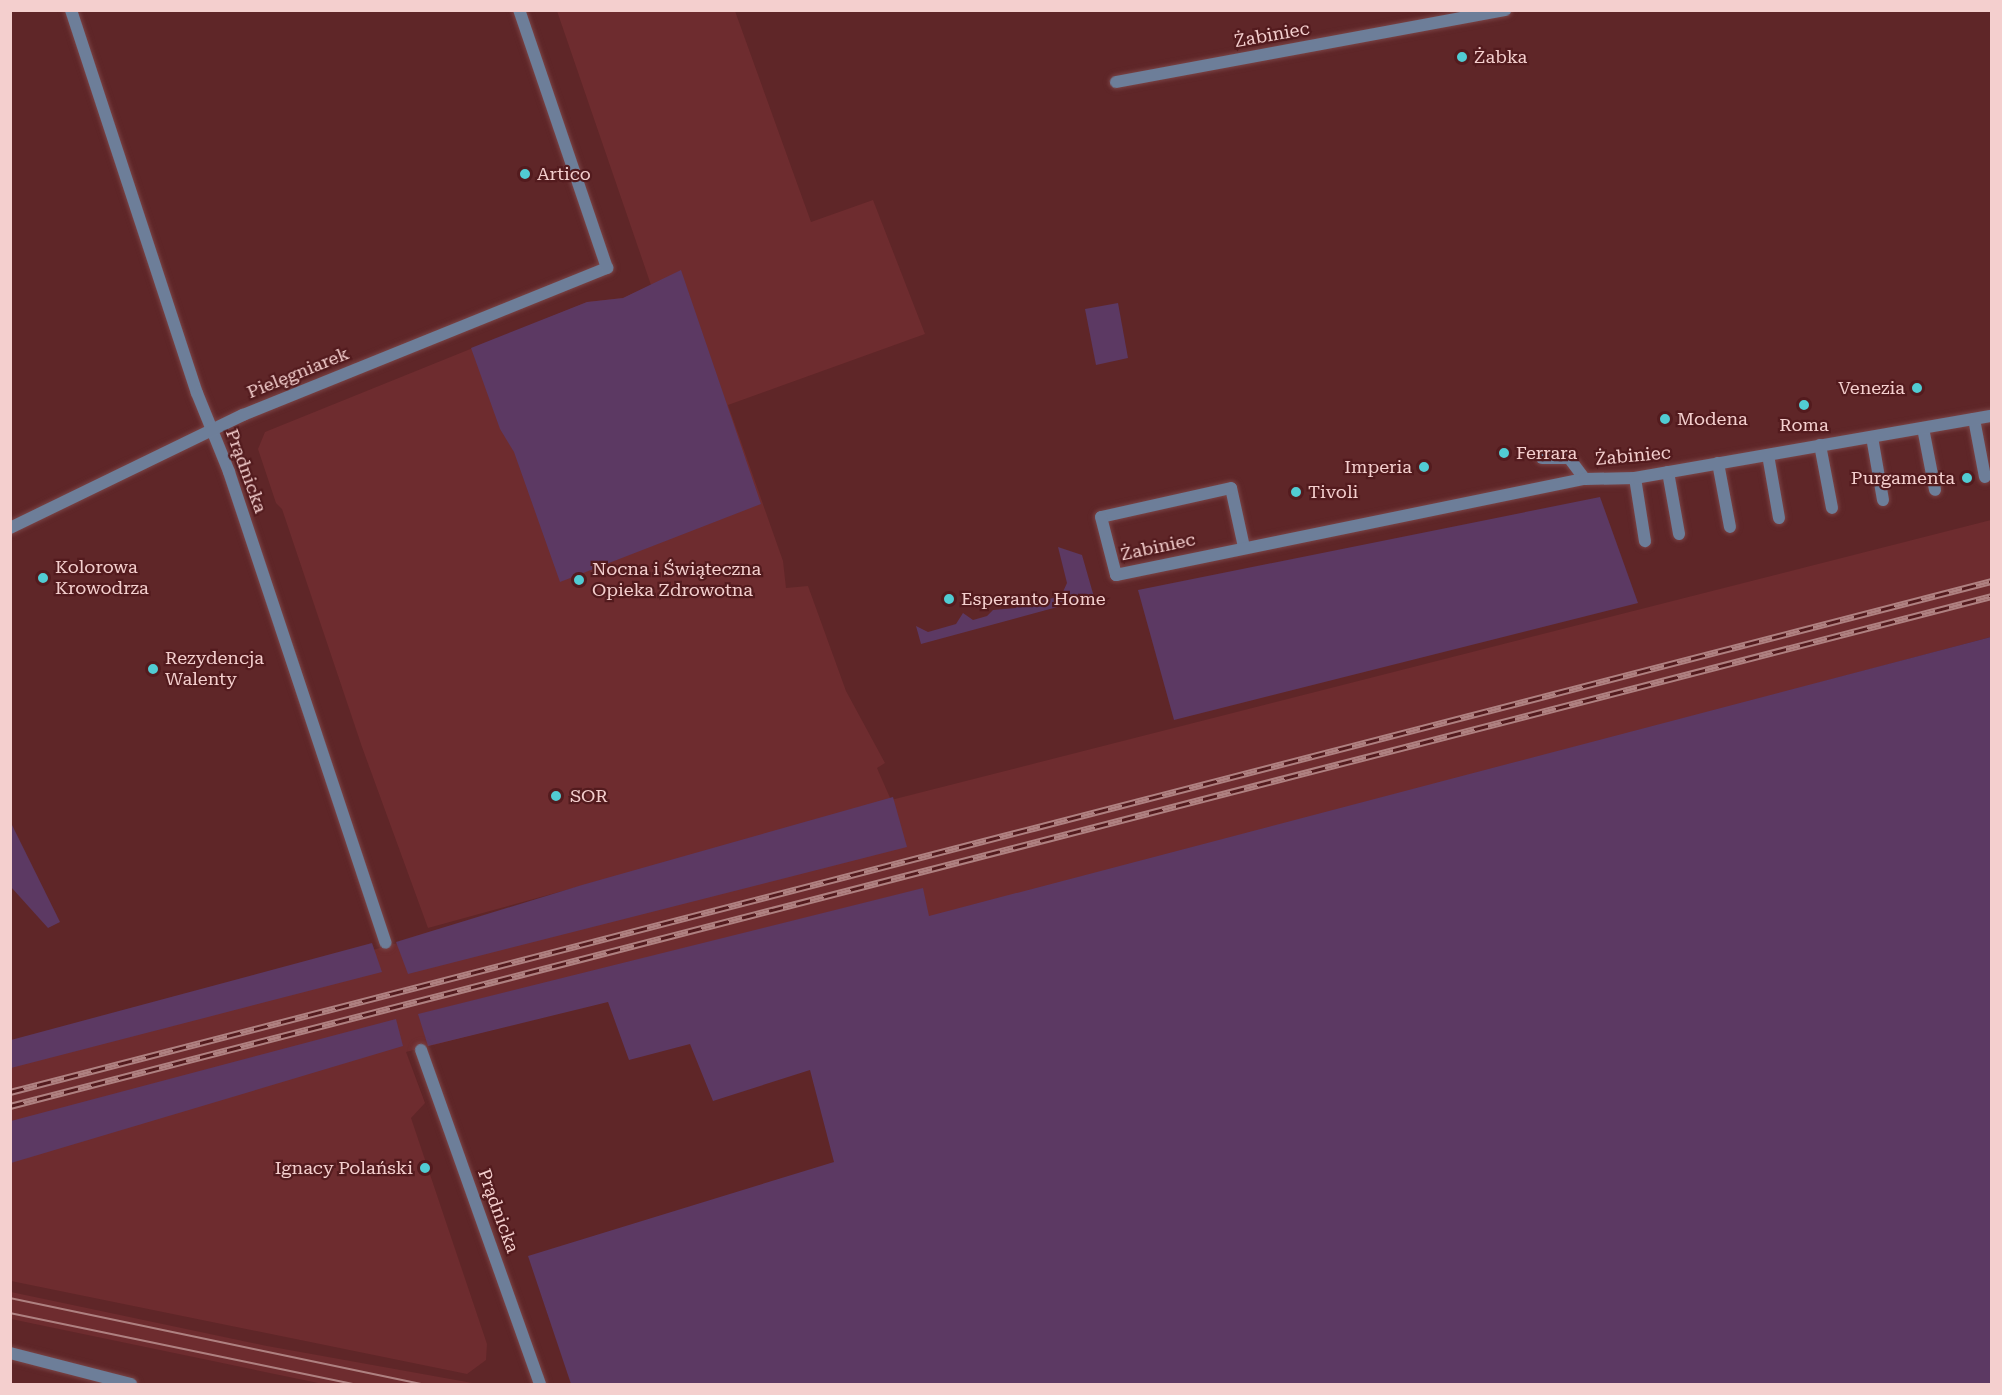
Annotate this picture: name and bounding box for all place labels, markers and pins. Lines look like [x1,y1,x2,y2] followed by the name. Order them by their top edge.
[1474,46,1527,68] place label: Żabka
[1455,50,1469,64] marker: Żabka
[537,163,591,185] place label: Artico
[518,167,532,181] marker: Artico
[1838,377,1905,399] place label: Venezia
[1910,381,1924,395] marker: Venezia
[1797,398,1811,412] marker: Roma
[1677,408,1748,430] place label: Modena
[1658,412,1672,426] marker: Modena
[1779,414,1829,436] place label: Roma
[1516,442,1577,464] place label: Ferrara
[1497,446,1511,460] marker: Ferrara
[1344,456,1412,478] place label: Imperia
[1417,460,1431,474] marker: Imperia
[1851,467,1955,489] place label: Purgamenta
[1960,471,1974,485] marker: Purgamenta
[1308,481,1358,503] place label: Tivoli
[1289,485,1303,499] marker: Tivoli
[55,557,149,600] place label: Kolorowa Krowodrza
[592,559,761,602] place label: Nocna i Świąteczna Opieka Zdrowotna
[36,571,50,585] marker: Kolorowa Krowodrza
[570,571,588,589] marker: Nocna i Świąteczna Opieka Zdrowotna
[961,588,1106,610] place label: Esperanto Home
[942,592,956,606] marker: Esperanto Home
[165,648,264,690] place label: Rezydencja Walenty
[146,662,160,676] marker: Rezydencja Walenty
[570,785,608,807] place label: SOR
[547,787,565,805] marker: SOR
[275,1157,413,1179] place label: Ignacy Polański
[418,1161,432,1175] marker: Ignacy Polański

